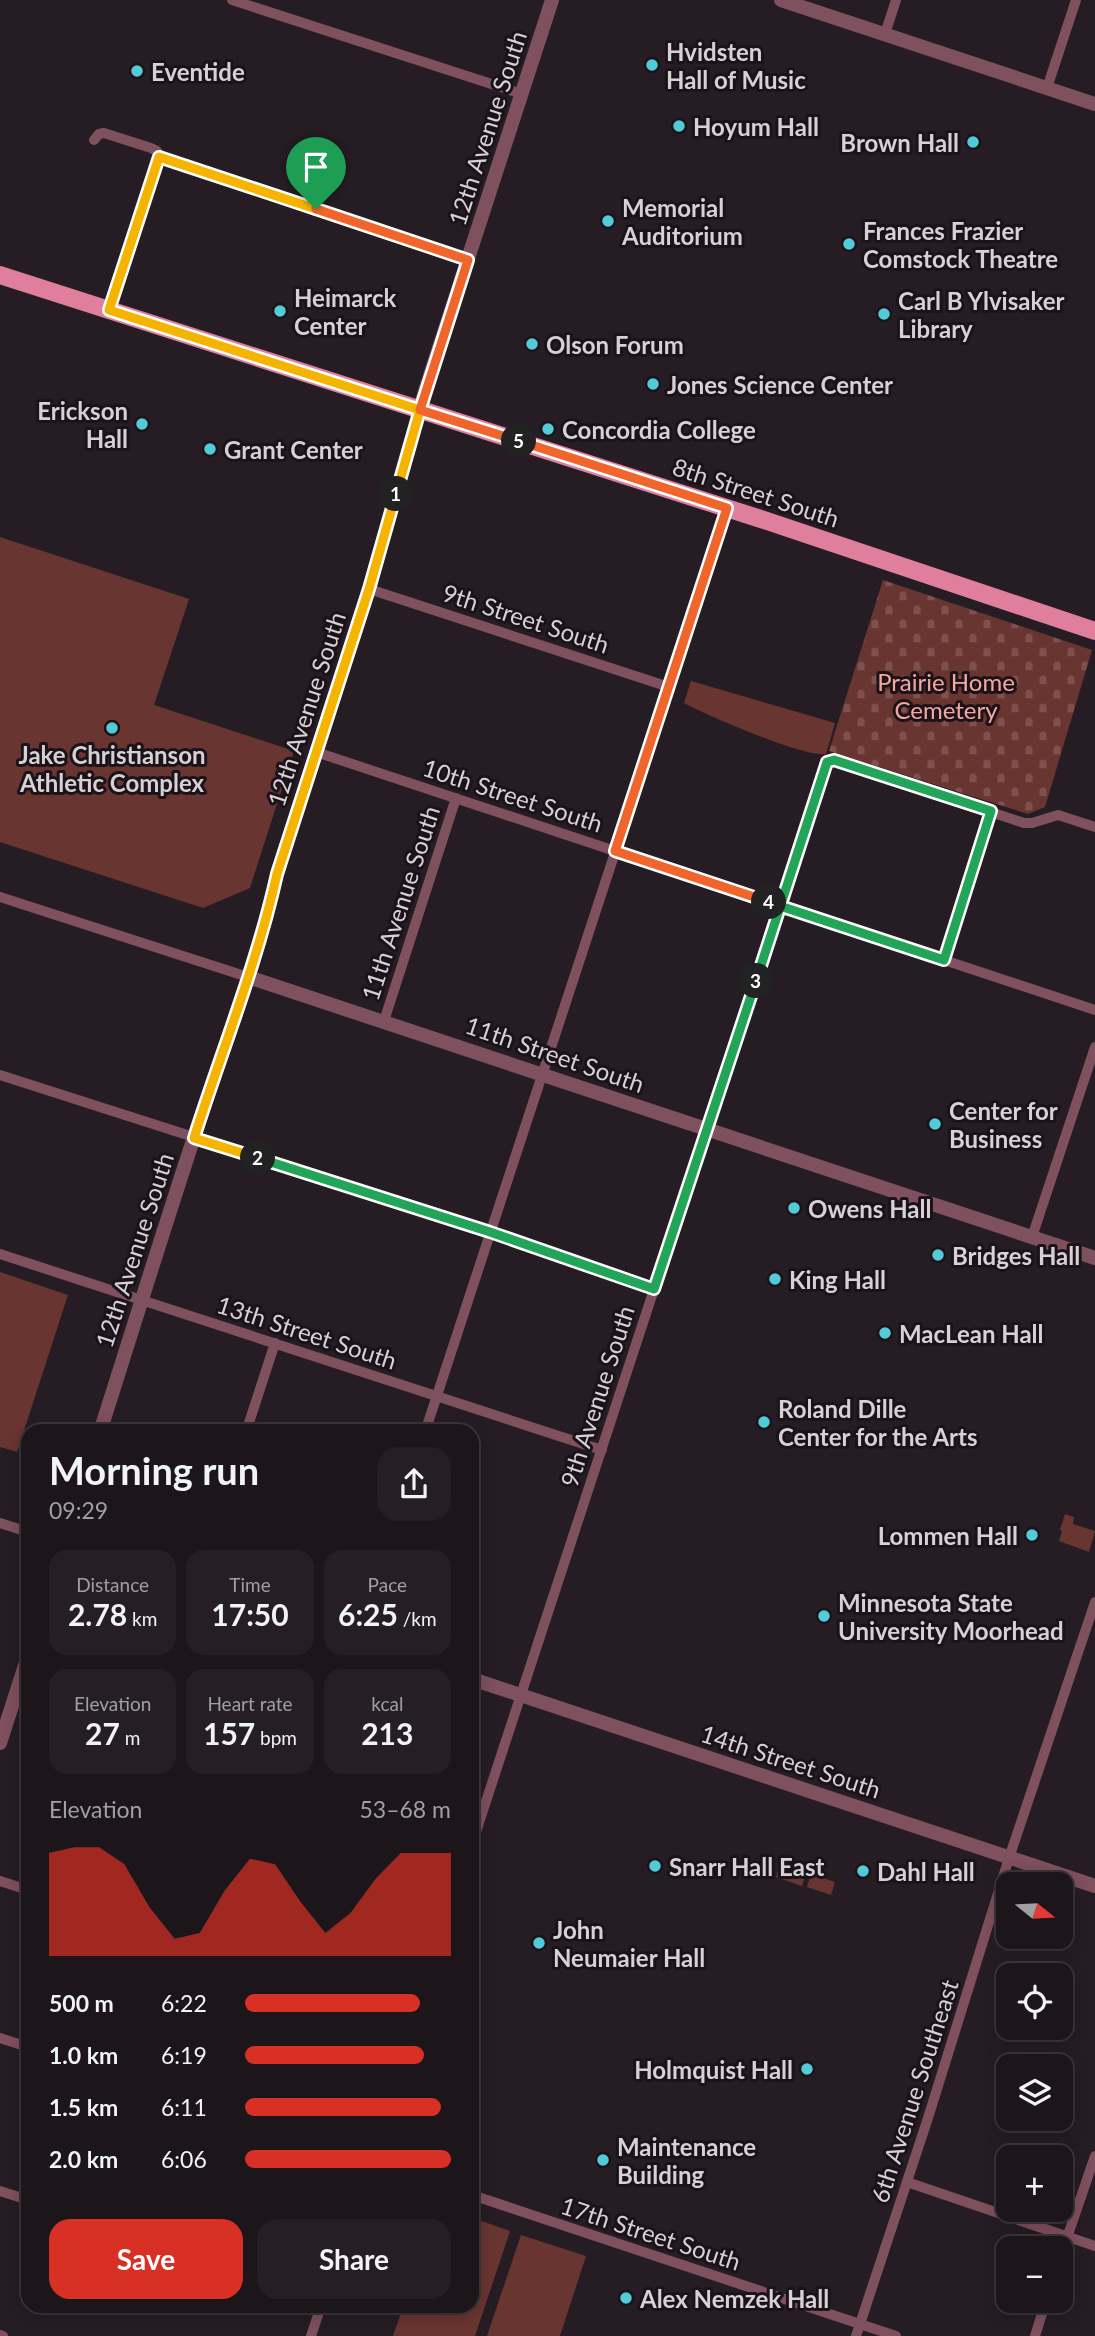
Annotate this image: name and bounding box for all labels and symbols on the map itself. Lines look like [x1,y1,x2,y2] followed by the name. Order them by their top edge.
[442,27,532,229] street label: 12th Avenue South
[666,37,806,94] place label: Hvidsten Hall of Music
[151,57,245,86] place label: Eventide
[644,57,660,73] marker: Hvidsten Hall of Music
[129,63,145,79] marker: Eventide
[693,112,819,141] place label: Hoyum Hall
[671,118,687,134] marker: Hoyum Hall
[840,128,959,157] place label: Brown Hall
[965,134,981,150] marker: Brown Hall
[286,137,346,209] pin
[621,193,743,250] place label: Memorial Auditorium
[600,213,616,229] marker: Memorial Auditorium
[863,216,1058,273] place label: Frances Frazier Comstock Theatre
[841,236,857,252] marker: Frances Frazier Comstock Theatre
[294,283,396,340] place label: Heimarck Center
[898,286,1064,343] place label: Carl B Ylvisaker Library
[272,303,288,319] marker: Heimarck Center
[876,306,892,322] marker: Carl B Ylvisaker Library
[546,330,684,359] place label: Olson Forum
[524,336,540,352] marker: Olson Forum
[667,370,893,399] place label: Jones Science Center
[645,376,661,392] marker: Jones Science Center
[37,396,128,453] place label: Erickson Hall
[562,415,756,444] place label: Concordia College
[134,416,150,432] marker: Erickson Hall
[540,421,556,437] marker: Concordia College
[502,424,536,458] pin: 5
[224,435,363,464] place label: Grant Center
[202,441,218,457] marker: Grant Center
[669,451,843,533] street label: 8th Street South
[378,476,414,512] pin: 1
[439,577,613,659] street label: 9th Street South
[261,608,351,810] street label: 12th Avenue South
[877,667,1015,724] park label: Prairie Home Cemetery
[104,720,120,736] marker: Jake Christianson Athletic Complex
[19,740,205,797] place label: Jake Christianson Athletic Complex
[419,752,607,838] street label: 10th Street South
[355,802,445,1004] street label: 11th Avenue South
[752,884,786,920] pin: 4
[738,964,774,998] pin: 3
[462,1010,648,1098] street label: 11th Street South
[949,1096,1058,1153] place label: Center for Business
[927,1116,943,1132] marker: Center for Business
[240,1140,276,1176] pin: 2
[89,1149,179,1351] street label: 12th Avenue South
[808,1194,931,1223] place label: Owens Hall
[786,1200,802,1216] marker: Owens Hall
[952,1241,1080,1270] place label: Bridges Hall
[930,1247,946,1263] marker: Bridges Hall
[789,1265,886,1294] place label: King Hall
[767,1271,783,1287] marker: King Hall
[213,1289,401,1375] street label: 13th Street South
[554,1302,640,1490] street label: 9th Avenue South
[899,1319,1044,1348] place label: MacLean Hall
[877,1325,893,1341] marker: MacLean Hall
[778,1394,977,1451] place label: Roland Dille Center for the Arts
[756,1414,772,1430] marker: Roland Dille Center for the Arts
[878,1521,1018,1550] place label: Lommen Hall
[1024,1527,1040,1543] marker: Lommen Hall
[838,1588,1064,1645] place label: Minnesota State University Moorhead
[816,1608,832,1624] marker: Minnesota State University Moorhead
[697,1718,885,1804] street label: 14th Street South
[669,1852,824,1881] place label: Snarr Hall East
[877,1857,975,1886] place label: Dahl Hall
[647,1858,663,1874] marker: Snarr Hall East
[855,1863,871,1879] marker: Dahl Hall
[996,1872,1073,1950] north arrow
[553,1915,705,1972] place label: John Neumaier Hall
[531,1935,547,1951] marker: John Neumaier Hall
[864,1976,964,2206] street label: 6th Avenue Southeast
[634,2055,793,2084] place label: Holmquist Hall
[799,2061,815,2077] marker: Holmquist Hall
[617,2132,756,2189] place label: Maintenance Building
[595,2152,611,2168] marker: Maintenance Building
[557,2190,745,2276] street label: 17th Street South
[639,2284,829,2313] place label: Alex Nemzek Hall
[618,2290,634,2306] marker: Alex Nemzek Hall

